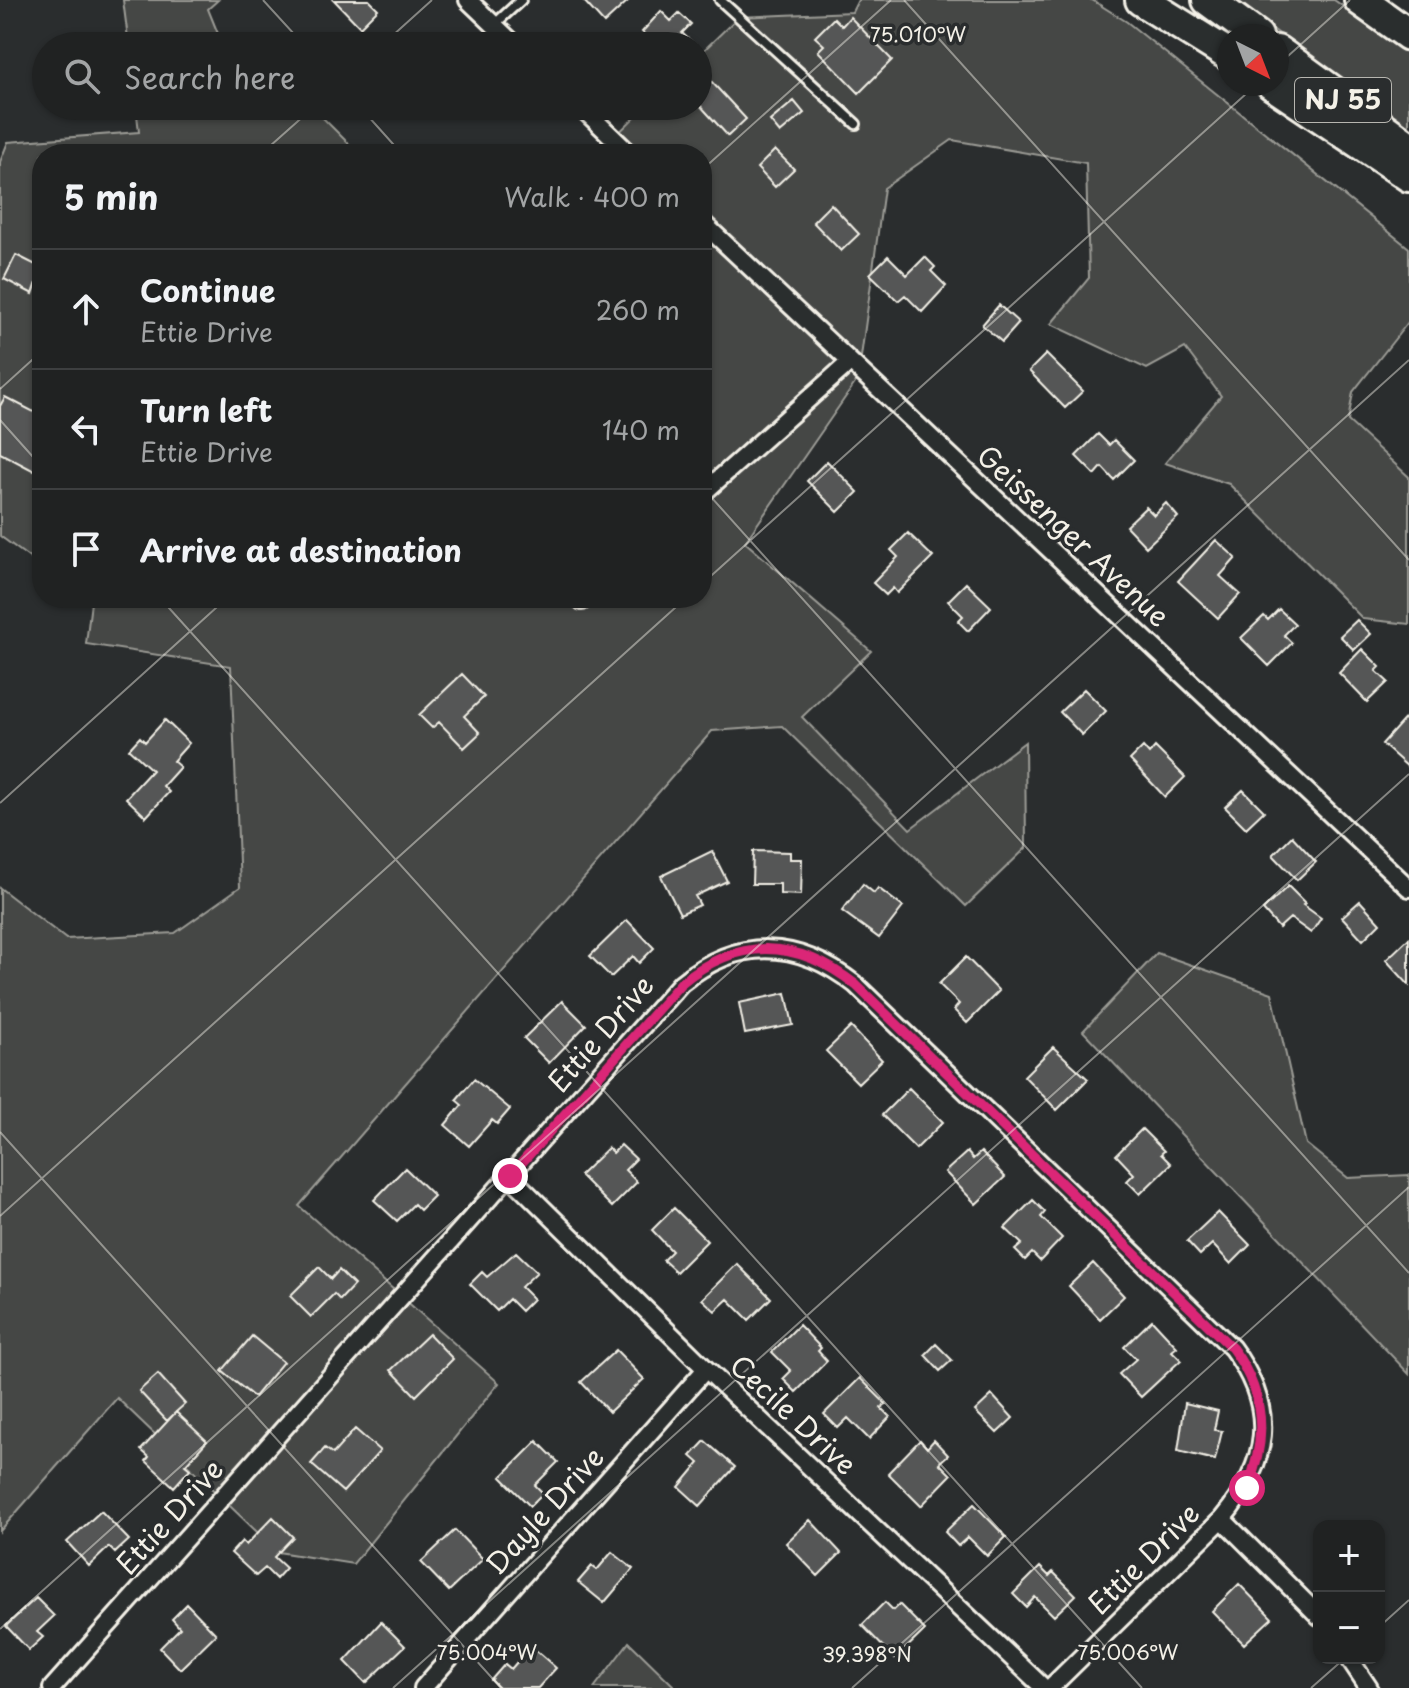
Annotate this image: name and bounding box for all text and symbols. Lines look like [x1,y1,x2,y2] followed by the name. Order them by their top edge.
[870,19,967,49] text: 75.010°W
[1217,24,1289,96] north arrow
[32,32,712,120] search box
[60,54,104,98] icon: search
[124,54,296,99] text: Search here
[1295,78,1391,122] road number: NJ 55
[64,170,158,222] text: 5 min
[504,177,680,216] text: Walk · 400 m
[140,267,275,312] text: Continue
[64,287,108,331] icon: ahead
[596,290,680,329] text: 260 m
[140,312,273,351] text: Ettie Drive
[140,387,272,432] text: Turn left
[64,407,108,451] icon: left
[602,410,680,449] text: 140 m
[140,432,273,471] text: Ettie Drive
[968,434,1180,636] street label: Geissenger Avenue
[64,527,108,571] icon: arrive
[140,527,462,572] text: Arrive at destination
[537,965,663,1101] street label: Ettie Drive
[492,1158,528,1194] route end
[721,1344,867,1484] street label: Cecile Drive
[474,1436,613,1584] street label: Dayle Drive
[105,1448,233,1584] street label: Ettie Drive
[1229,1470,1265,1506] route start
[1077,1492,1209,1624] street label: Ettie Drive
[1313,1520,1385,1664] map controls
[1313,1520,1385,1592] button: +
[1313,1592,1385,1664] button: −
[437,1637,538,1667] text: 75.004°W
[1078,1637,1179,1667] text: 75.006°W
[822,1639,912,1669] text: 39.398°N

